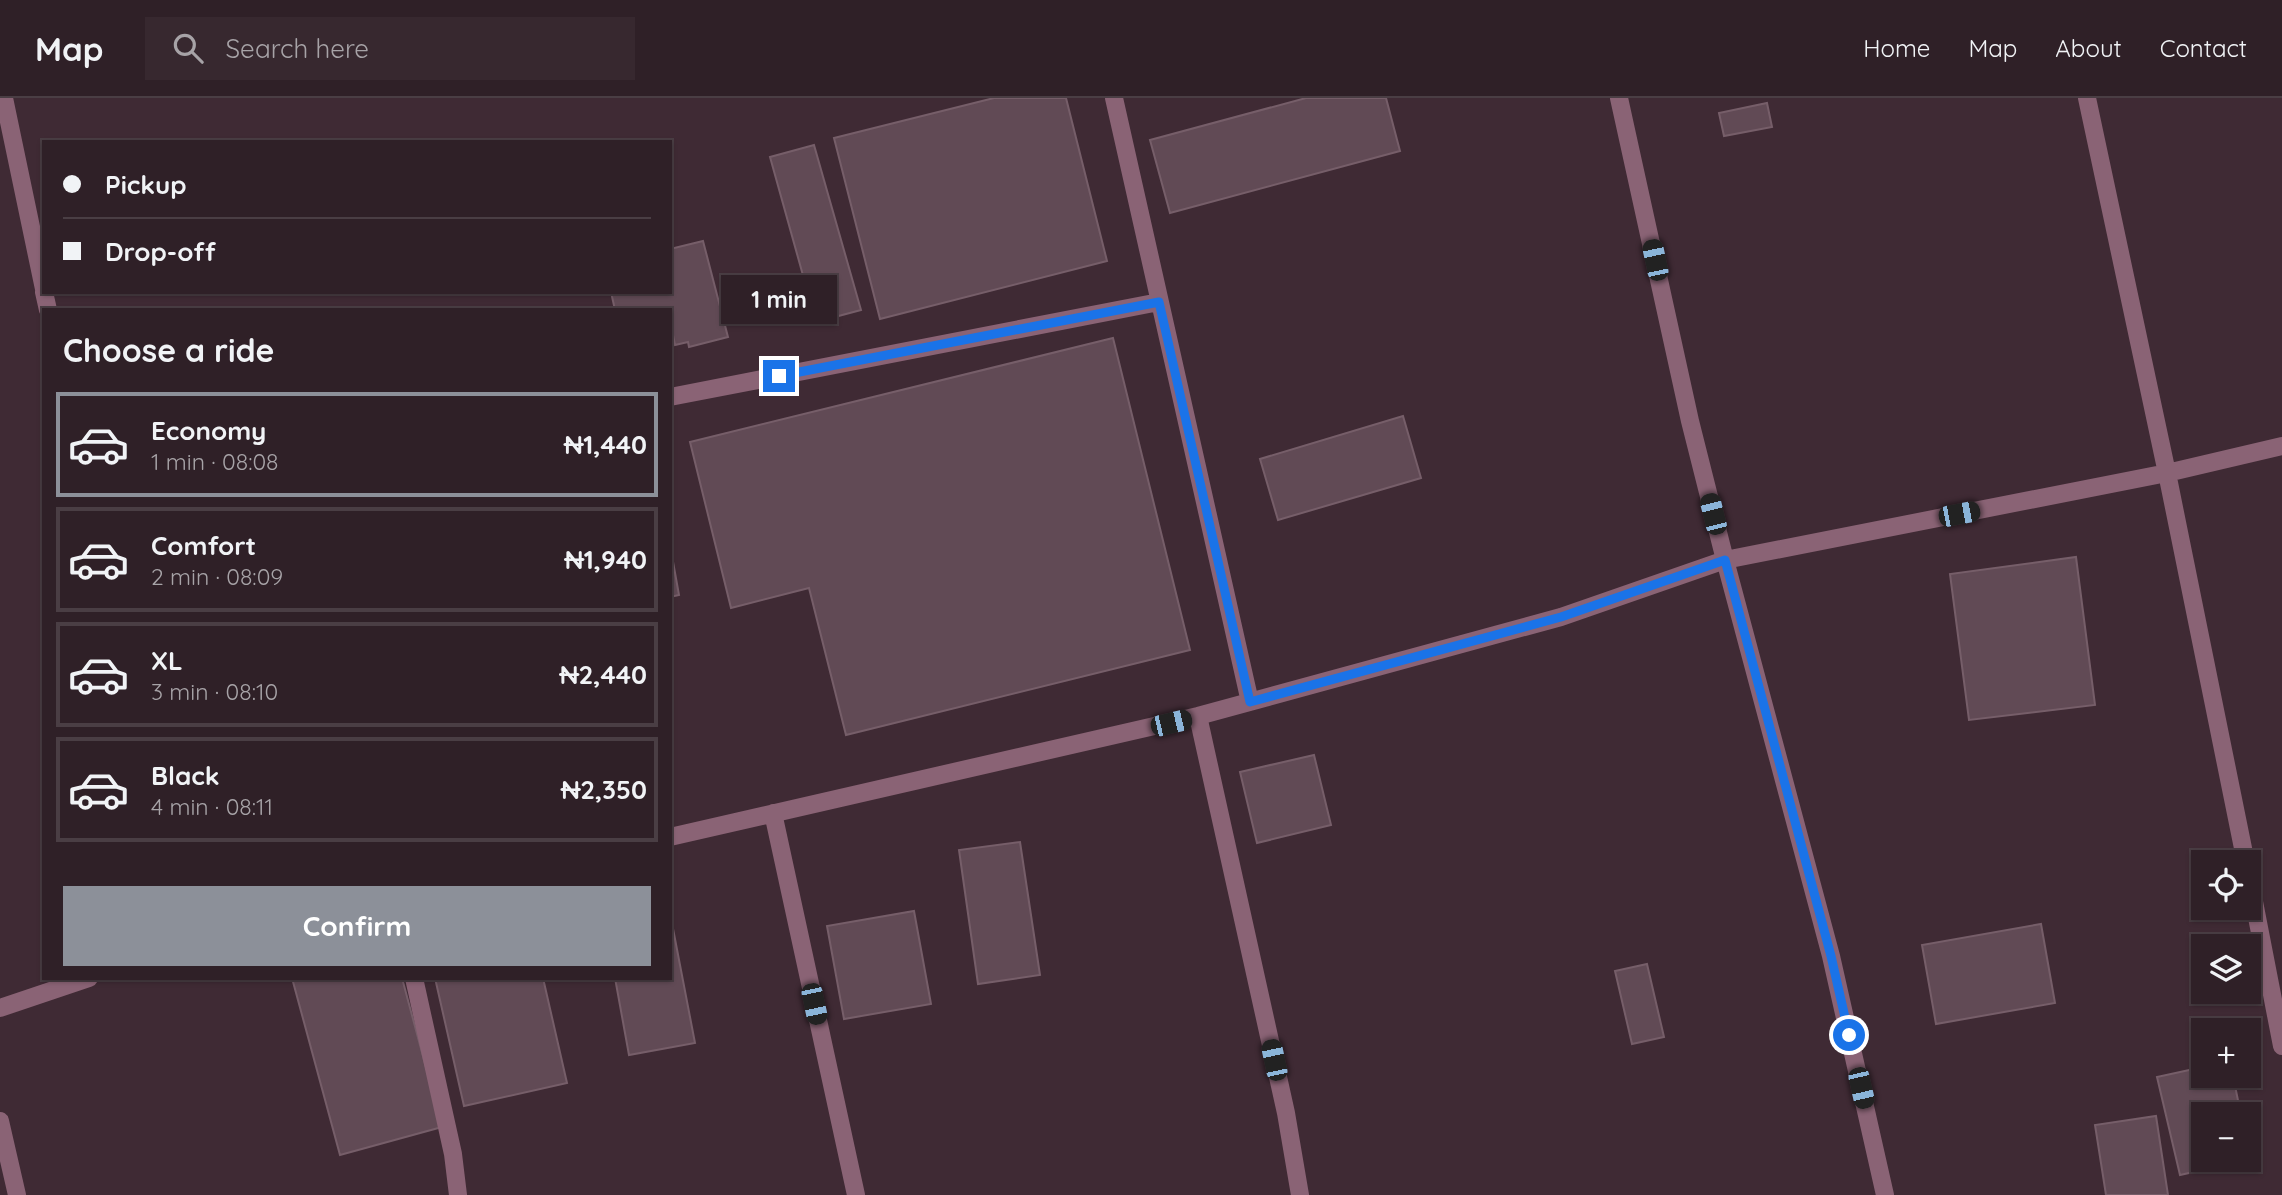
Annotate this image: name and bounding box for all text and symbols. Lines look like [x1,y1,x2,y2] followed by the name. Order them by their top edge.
[145,17,635,80] search box
[35,28,103,69] text: Map
[169,29,207,67] icon: search
[225,32,369,65] text: Search here
[1863,33,1930,63] text: Home
[1968,33,2017,63] text: Map
[2055,33,2122,63] text: About
[2160,33,2247,63] text: Contact
[105,168,187,201] text: Pickup
[105,235,216,268] text: Drop-off
[1641,237,1670,283] car
[721,274,837,324] callout: 1 min
[751,285,807,314] text: 1 min
[63,330,275,370] text: Choose a ride
[763,360,795,392] route end
[67,413,130,476] icon: car
[151,414,266,447] text: Economy
[564,428,647,461] text: ₦1,440
[151,447,279,476] text: 1 min · 08:08
[1698,491,1729,537] car
[1937,500,1982,528] car
[67,528,130,591] icon: car
[151,529,256,562] text: Comfort
[565,543,647,576] text: ₦1,940
[151,562,283,591] text: 2 min · 08:09
[67,643,130,706] icon: car
[151,644,183,677] text: XL
[559,658,647,691] text: ₦2,440
[151,677,278,706] text: 3 min · 08:10
[1149,708,1194,738] car
[67,758,130,821] icon: car
[151,759,220,792] text: Black
[561,773,647,806] text: ₦2,350
[151,792,273,821] text: 4 min · 08:11
[2191,850,2261,1172] map controls
[2191,850,2261,920] button: locate
[63,886,651,966] button: Confirm
[2191,934,2261,1004] button: layers
[800,981,829,1027] car
[2191,1018,2261,1088] button: +
[1833,1019,1865,1051] route start
[1260,1037,1289,1083] car
[1847,1065,1876,1111] car
[2191,1102,2261,1172] button: −

